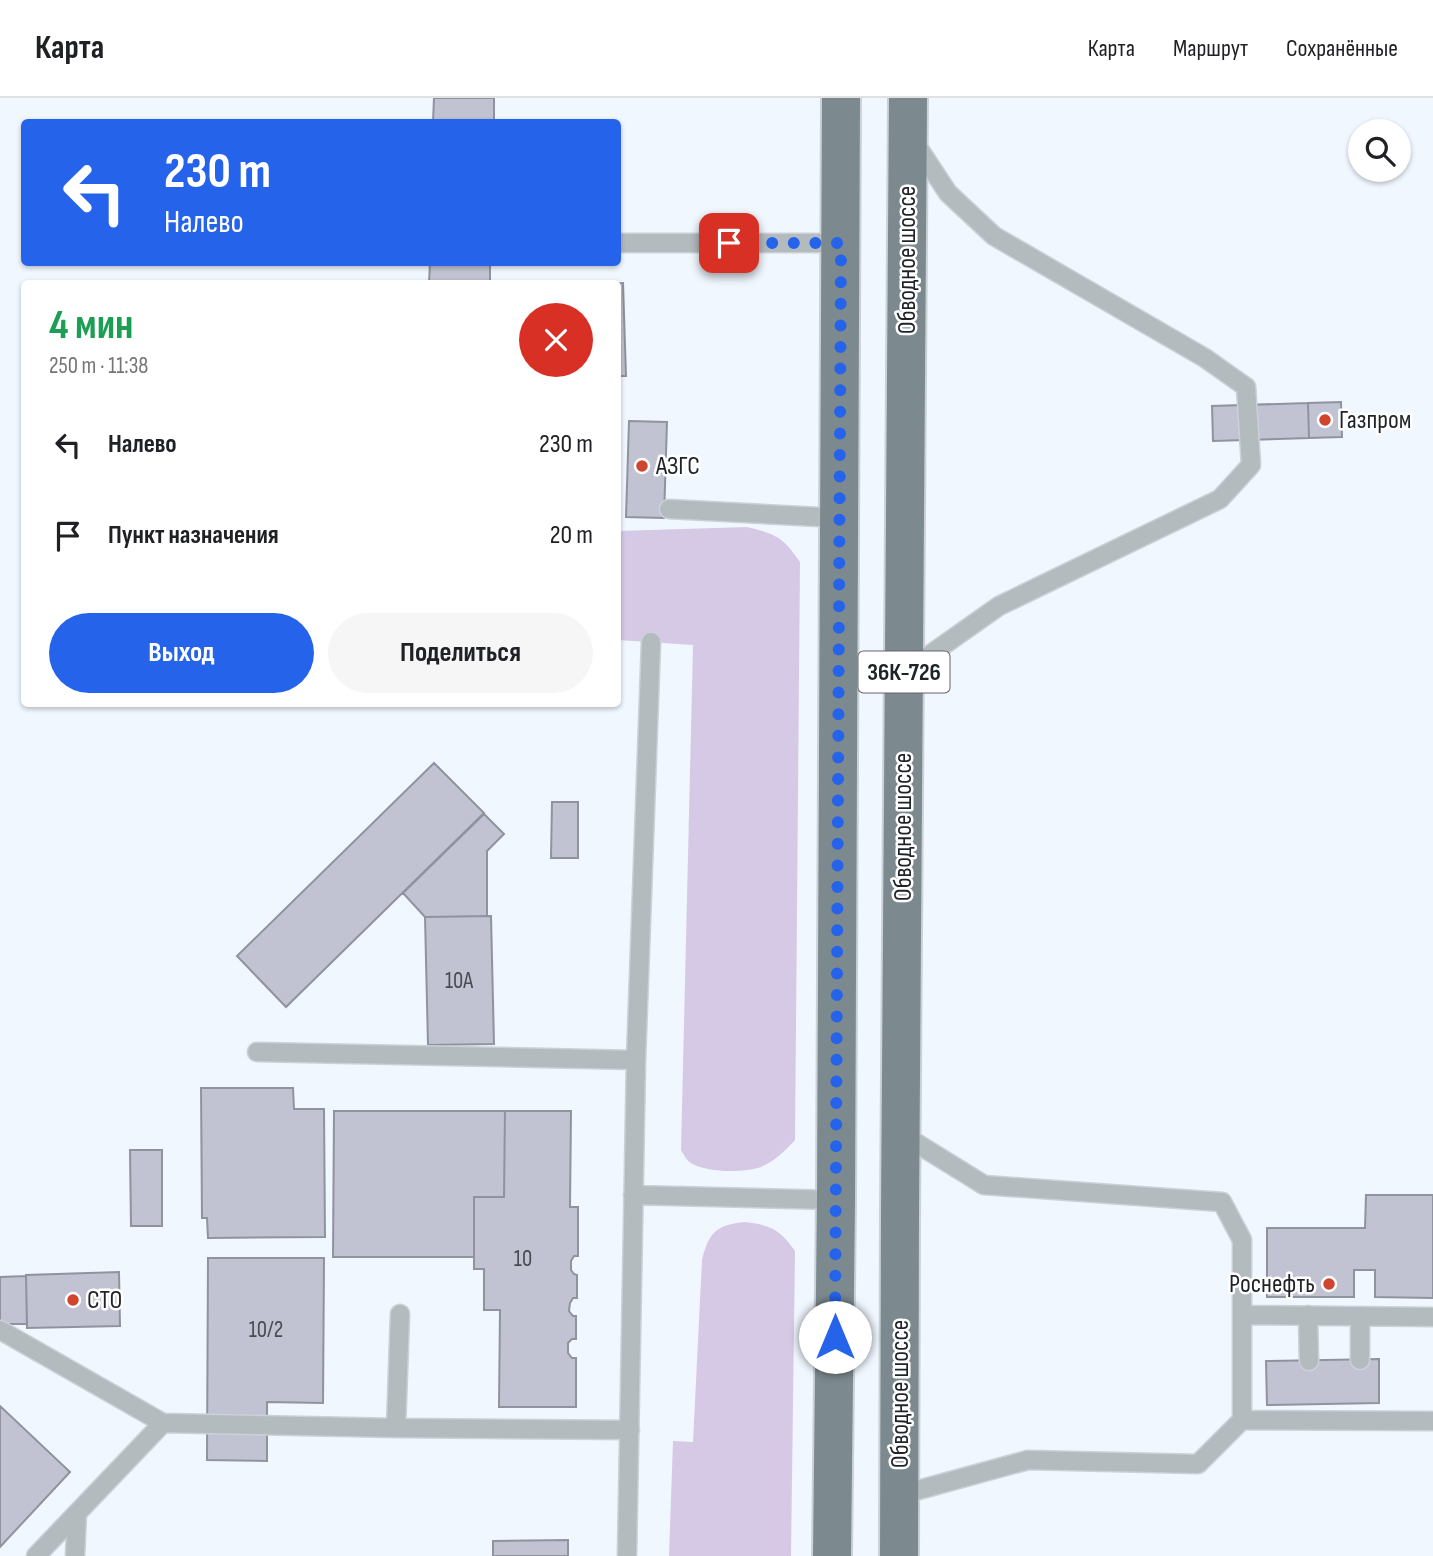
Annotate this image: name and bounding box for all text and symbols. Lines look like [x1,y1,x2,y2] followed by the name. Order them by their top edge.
[35,28,104,68] text: Карта
[1088,34,1135,63] text: Карта
[1173,34,1248,63] text: Маршрут
[1286,34,1398,63] text: Сохранённые
[1348,119,1411,182] map controls
[1348,119,1411,182] button: search
[164,143,271,202] text: 230 m
[49,147,140,238] icon: left
[892,186,923,334] street label: Обводное шоссе
[164,203,244,242] text: Налево
[699,213,759,273] pin
[710,224,748,262] icon: arrive
[49,300,133,351] text: 4 мин
[519,303,593,377] button: close
[49,352,148,380] text: 250 m · 11:38
[1339,405,1412,436] place label: Газпром
[1317,412,1333,428] marker: Газпром
[49,426,87,464] icon: left
[108,429,177,460] text: Налево
[539,429,593,460] text: 230 m
[655,451,700,482] place label: АЗГС
[634,458,650,474] marker: АЗГС
[49,517,87,555] icon: arrive
[108,520,279,551] text: Пункт назначения
[550,520,593,551] text: 20 m
[49,613,314,693] button: Выход
[328,613,593,693] button: Поделиться
[858,652,950,692] road number: 36К-726
[888,753,919,901] street label: Обводное шоссе
[445,967,473,995] house number: 10А
[514,1245,532,1273] house number: 10
[1229,1269,1315,1300] place label: Роснефть
[1321,1276,1337,1292] marker: Роснефть
[87,1285,122,1316] place label: СТО
[65,1292,81,1308] marker: СТО
[798,1300,872,1374] position arrow
[249,1316,283,1344] house number: 10/2
[885,1320,916,1468] street label: Обводное шоссе

